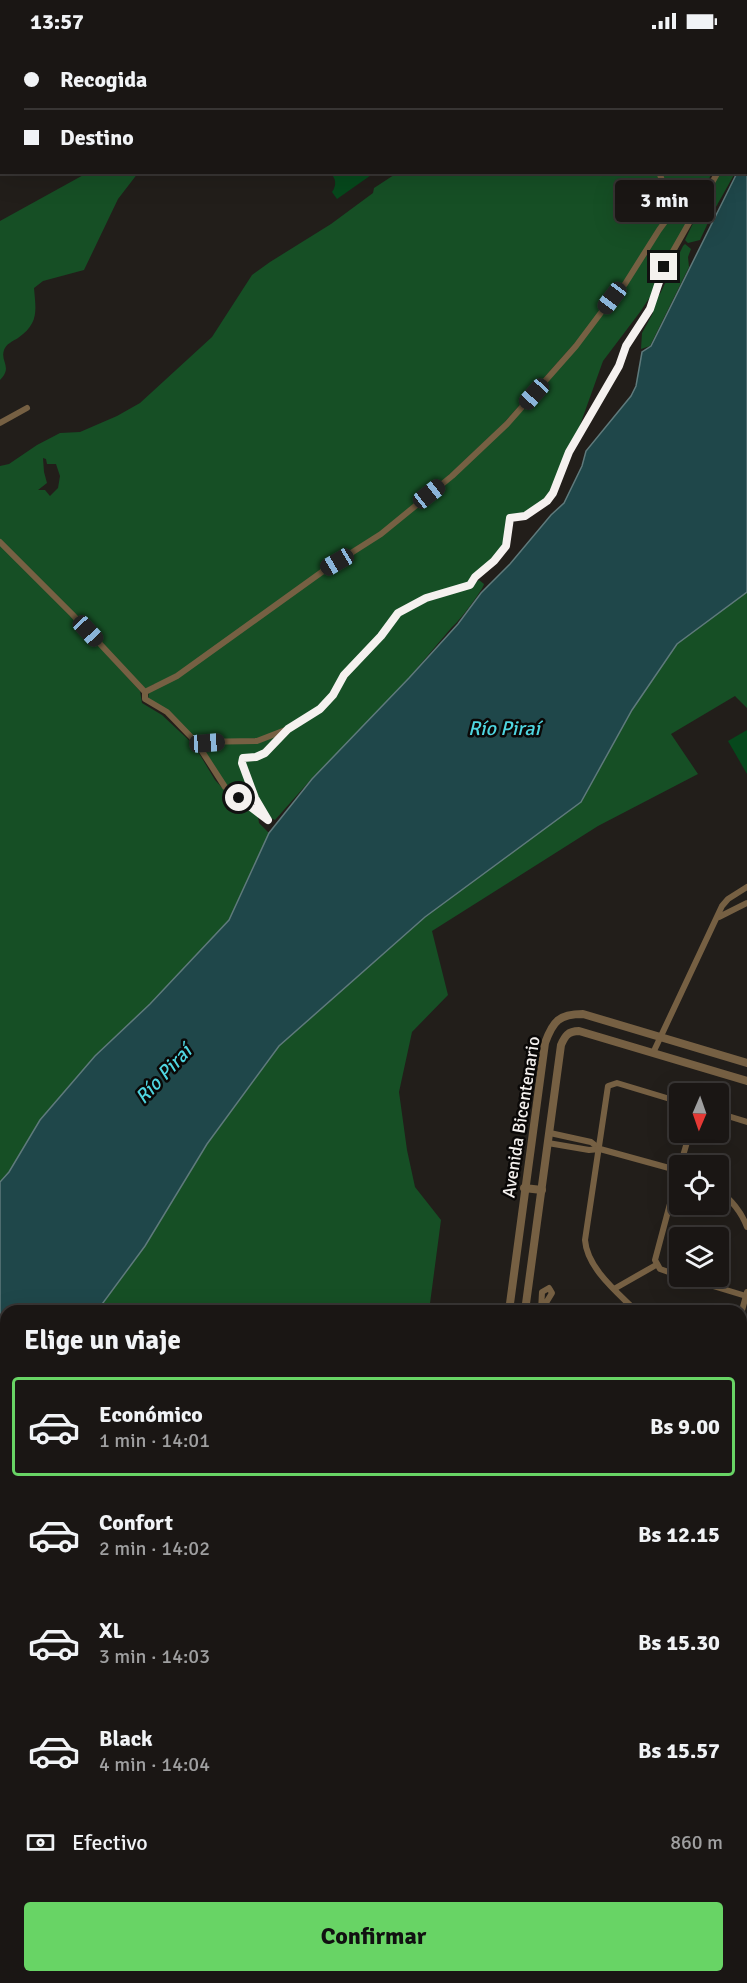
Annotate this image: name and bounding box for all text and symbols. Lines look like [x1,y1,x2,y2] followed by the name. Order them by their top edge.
[30,8,84,35] text: 13:57
[60,66,147,93] text: Recogida
[60,124,134,151] text: Destino
[614,180,714,222] callout: 3 min
[640,188,689,213] text: 3 min
[650,253,677,280] route end
[594,278,630,318] car
[515,375,553,413] car
[409,476,449,512] car
[317,545,357,579] car
[69,612,107,650] car
[468,716,543,741] water label: Río Piraí
[188,733,226,753] car
[225,784,252,811] route start
[497,1035,545,1199] street label: Avenida Bicentenario
[130,1037,199,1109] water label: Río Piraí
[669,1083,729,1143] north arrow
[669,1083,729,1287] map controls
[669,1155,729,1215] button: locate
[669,1227,729,1287] button: layers
[24,1324,181,1357] text: Elige un viaje
[27,1400,81,1454] icon: car
[99,1401,203,1428] text: Económico
[650,1413,720,1440] text: Bs 9.00
[99,1428,210,1453] text: 1 min · 14:01
[27,1508,81,1562] icon: car
[99,1509,173,1536] text: Confort
[638,1521,720,1548] text: Bs 12.15
[99,1536,210,1561] text: 2 min · 14:02
[27,1616,81,1670] icon: car
[99,1617,124,1644] text: XL
[638,1629,720,1656] text: Bs 15.30
[99,1644,210,1669] text: 3 min · 14:03
[27,1724,81,1778] icon: car
[99,1725,153,1752] text: Black
[638,1737,720,1764] text: Bs 15.57
[99,1752,210,1777] text: 4 min · 14:04
[24,1826,57,1859] icon: cash
[72,1829,148,1856] text: Efectivo
[670,1830,723,1855] text: 860 m
[24,1902,723,1971] button: Confirmar

